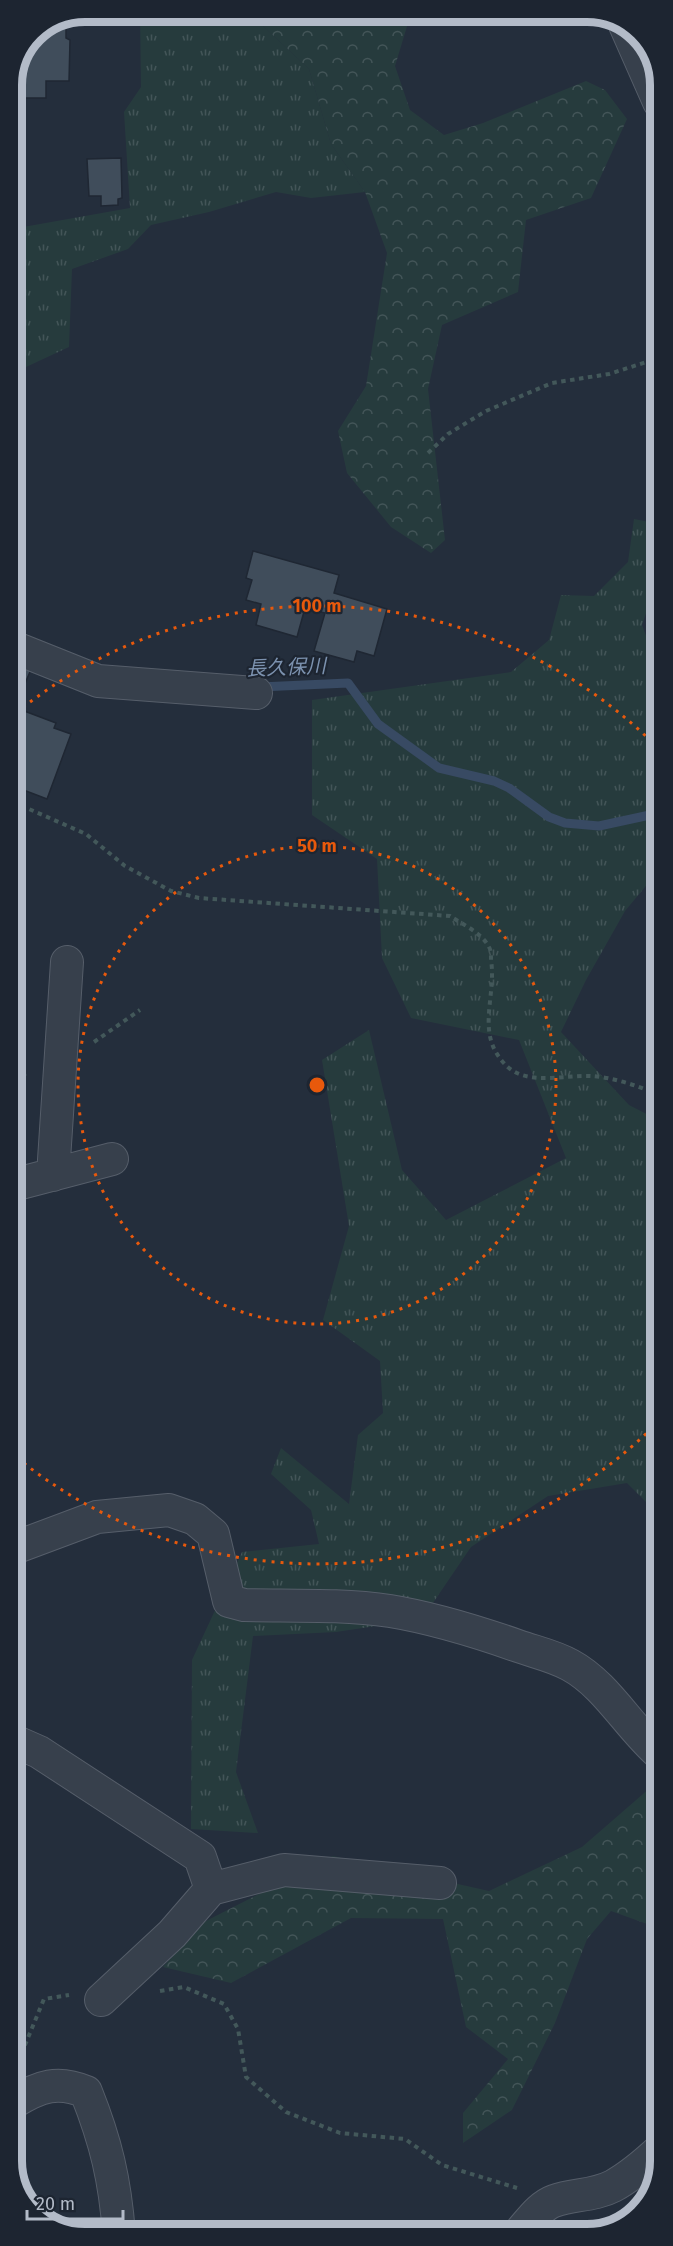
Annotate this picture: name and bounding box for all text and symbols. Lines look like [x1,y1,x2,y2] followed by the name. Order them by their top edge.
[293,595,341,617] text: 100 m
[246,654,328,680] water label: 長久保川
[297,835,337,857] text: 50 m
[307,1075,327,1095] centre of rings
[27,2183,123,2221] scale bar
[36,2193,75,2215] text: 20 m

